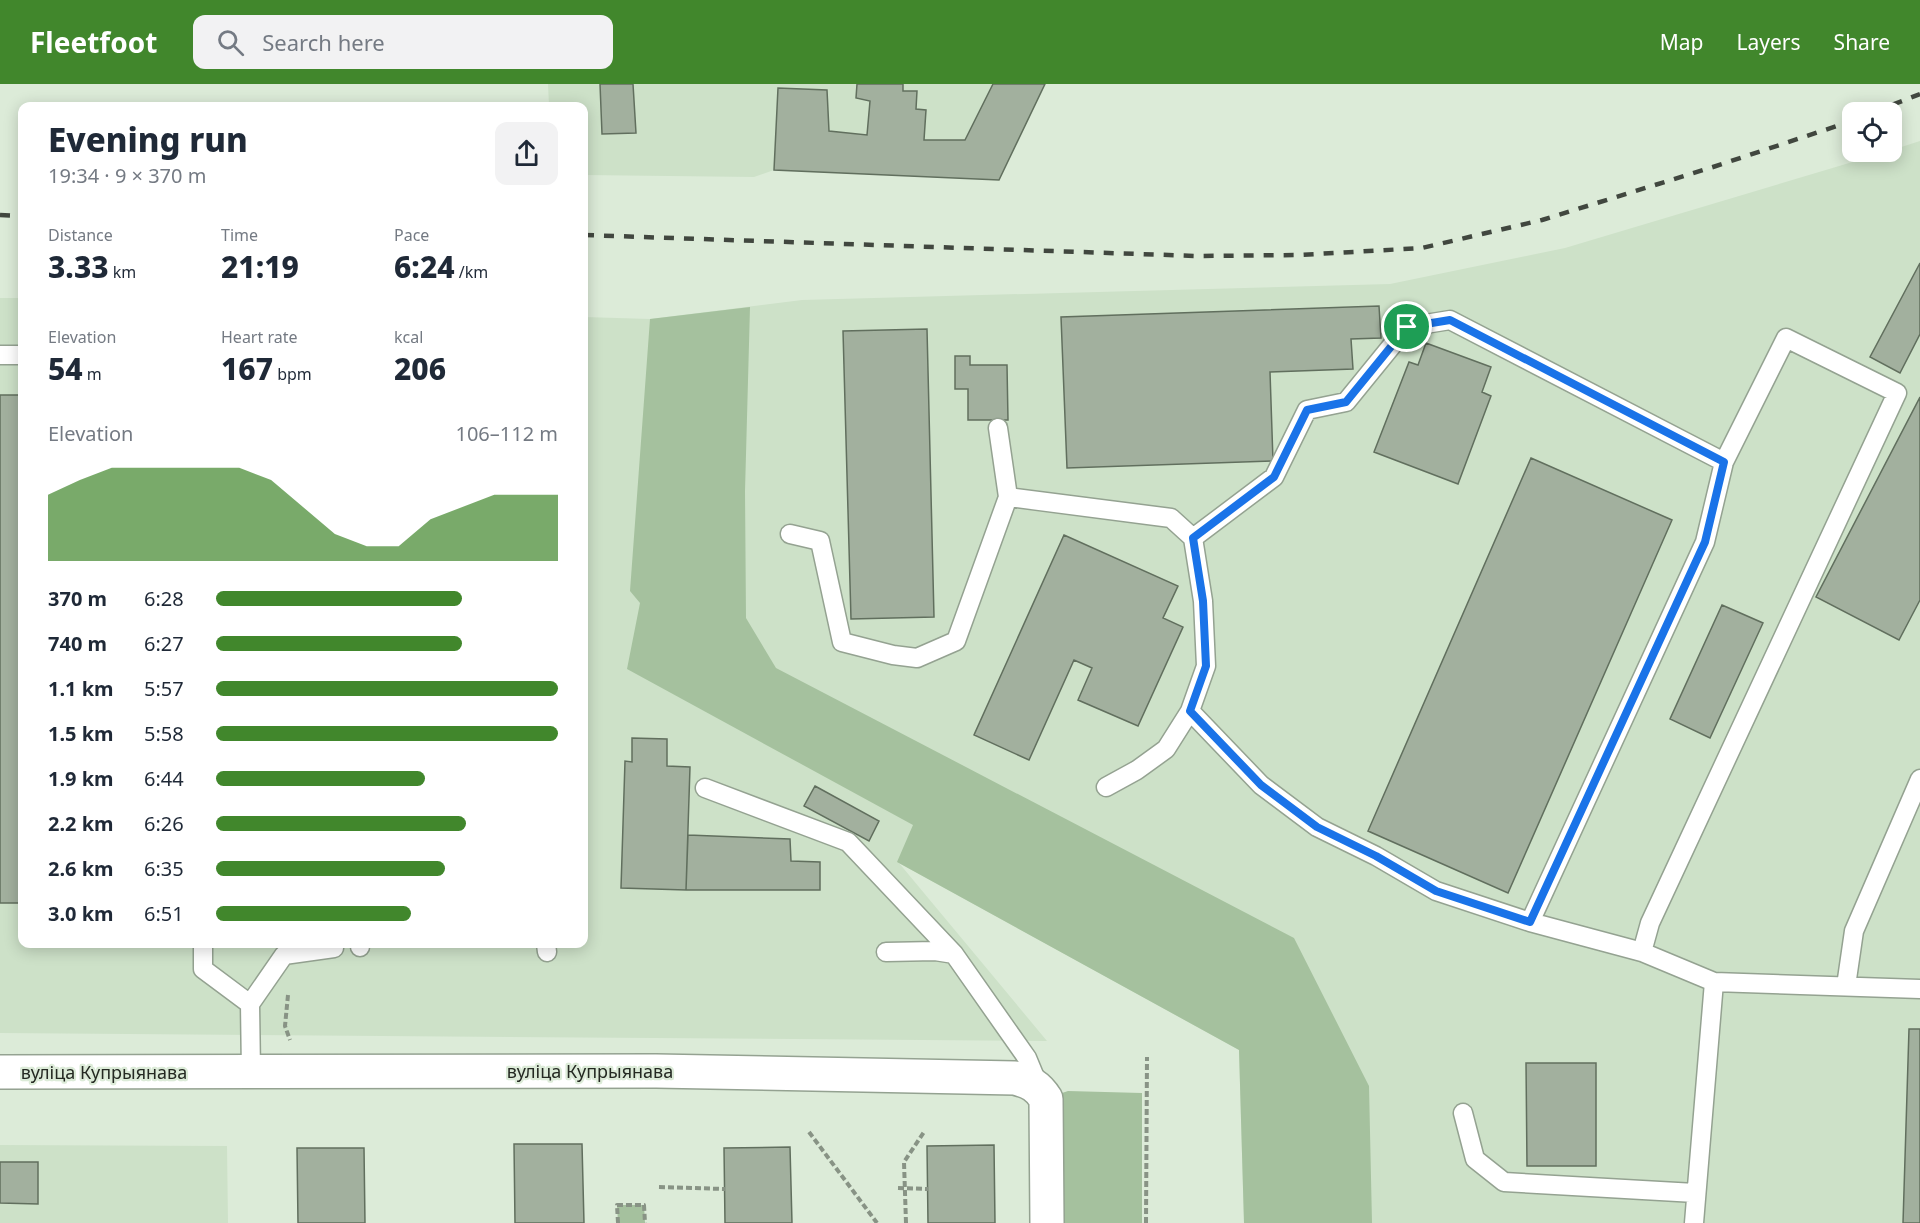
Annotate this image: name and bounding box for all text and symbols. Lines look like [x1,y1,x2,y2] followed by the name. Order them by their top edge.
[193,15,613,69] search box
[30,23,157,61] text: Fleetfoot
[214,26,247,59] icon: search
[262,27,385,57] text: Search here
[1660,28,1704,56] text: Map
[1737,28,1801,56] text: Layers
[1834,28,1890,56] text: Share
[1842,102,1902,162] map controls
[1842,102,1902,162] button: locate
[48,117,248,162] text: Evening run
[495,122,558,185] button: share
[48,162,206,189] text: 19:34 · 9 × 370 m
[48,224,113,246] text: Distance
[221,224,258,246] text: Time
[394,224,429,246] text: Pace
[48,246,109,287] text: 3.33
[221,246,299,287] text: 21:19
[394,246,455,287] text: 6:24
[109,261,136,283] text: km
[455,261,488,283] text: /km
[1381,301,1432,352] pin
[1390,310,1423,343] icon: arrive
[48,326,116,348] text: Elevation
[221,326,297,348] text: Heart rate
[394,326,423,348] text: kcal
[48,348,83,389] text: 54
[221,348,273,389] text: 167
[394,348,446,389] text: 206
[83,363,102,385] text: m
[273,363,312,385] text: bpm
[48,420,133,447] text: Elevation
[455,420,558,447] text: 106–112 m
[48,585,107,612] text: 370 m
[144,585,184,612] text: 6:28
[48,630,107,657] text: 740 m
[144,630,184,657] text: 6:27
[48,675,114,702] text: 1.1 km
[144,675,184,702] text: 5:57
[48,720,114,747] text: 1.5 km
[144,720,184,747] text: 5:58
[48,765,114,792] text: 1.9 km
[144,765,184,792] text: 6:44
[48,810,114,837] text: 2.2 km
[144,810,184,837] text: 6:26
[48,855,114,882] text: 2.6 km
[144,855,184,882] text: 6:35
[48,900,114,927] text: 3.0 km
[144,900,184,927] text: 6:51
[507,1059,673,1083] street label: вуліца Купрыянава
[21,1060,187,1084] street label: вуліца Купрыянава

